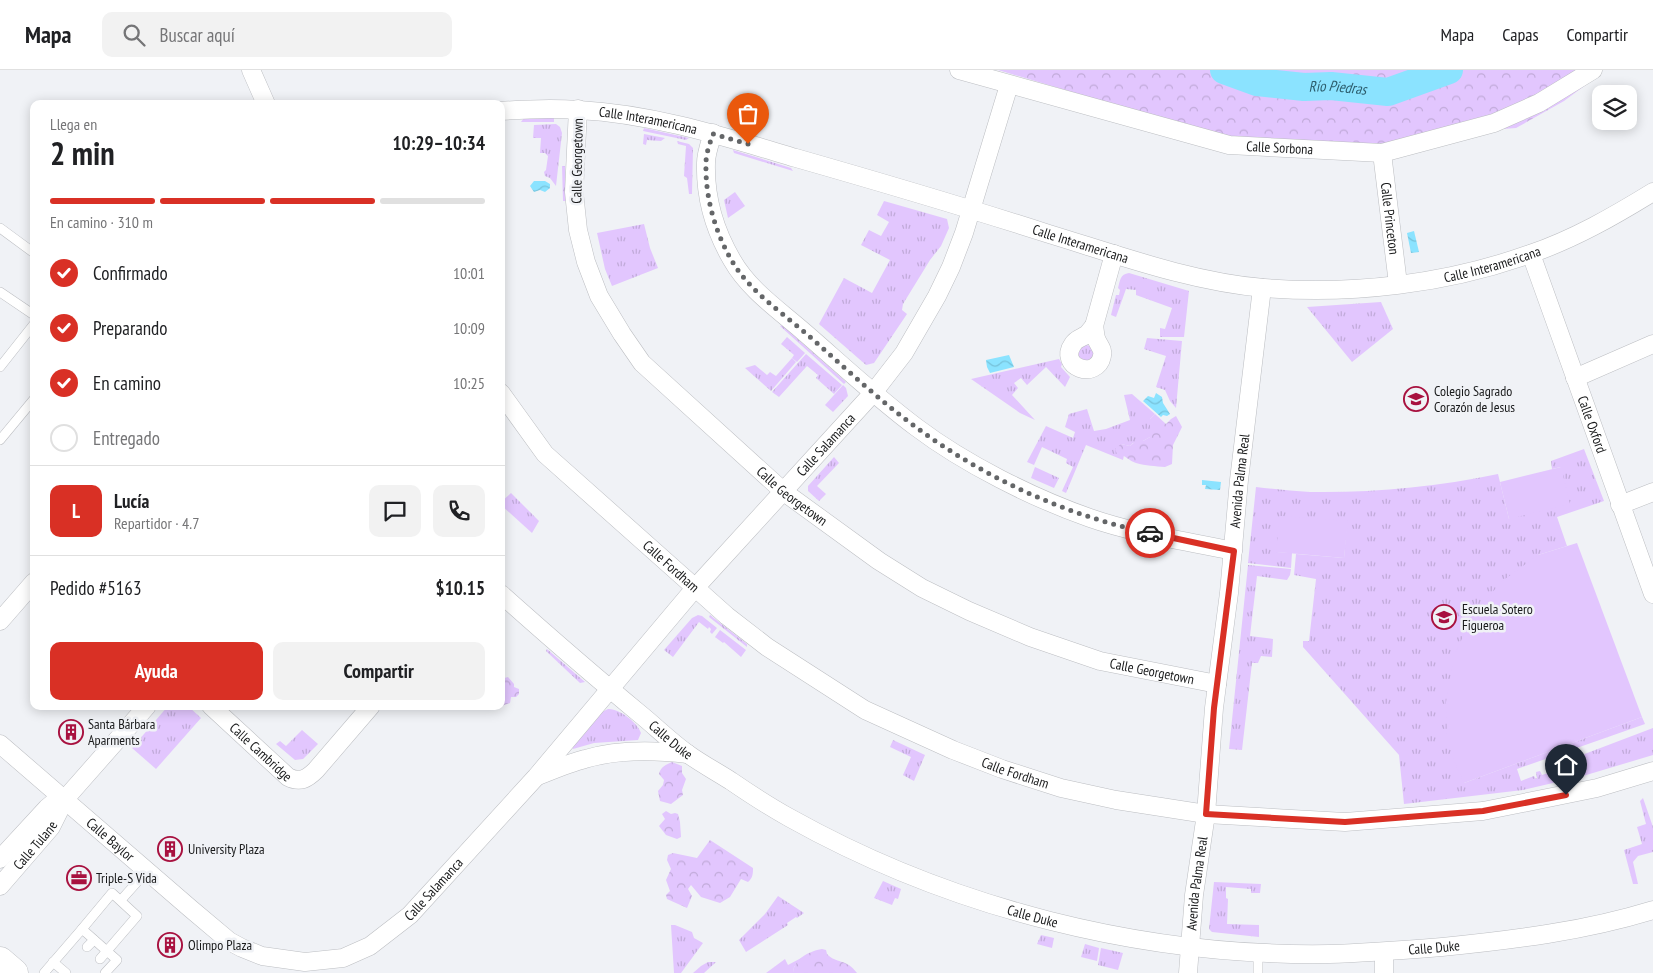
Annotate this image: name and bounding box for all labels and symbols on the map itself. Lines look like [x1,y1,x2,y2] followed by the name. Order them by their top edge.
[1308,76,1369,99] water label: Río Piedras
[727,93,769,144] pin
[598,103,699,138] street label: Calle Interamericana
[567,118,587,204] street label: Calle Georgetown
[1246,137,1314,158] street label: Calle Sorbona
[1377,181,1403,256] street label: Calle Princeton
[1030,220,1131,267] street label: Calle Interamericana
[1442,242,1543,286] street label: Calle Interamericana
[1434,382,1515,416] place label: Colegio Sagrado Corazón de Jesus
[1403,386,1429,412] school or university icon: Colegio Sagrado Corazón de Jesus
[1574,393,1611,456] street label: Calle Oxford
[792,409,859,480] street label: Calle Salamanca
[1226,432,1254,529] street label: Avenida Palma Real
[753,462,831,530] street label: Calle Georgetown
[1125,508,1175,558] courier
[639,536,703,596] street label: Calle Fordham
[1462,600,1533,634] place label: Escuela Sotero Figueroa
[1431,604,1457,630] school or university icon: Escuela Sotero Figueroa
[1108,654,1196,688] street label: Calle Georgetown
[88,715,155,749] place label: Santa Bárbara Aparments
[645,717,696,764] street label: Calle Duke
[58,719,84,745] building icon: Santa Bárbara Aparments
[226,719,296,786] street label: Calle Cambridge
[1545,744,1587,795] pin
[979,753,1051,792] street label: Calle Fordham
[83,814,138,865] street label: Calle Baylor
[9,818,62,873] street label: Calle Tulane
[1182,834,1212,931] street label: Avenida Palma Real
[157,836,183,862] building icon: University Plaza
[188,840,265,858] place label: University Plaza
[401,854,467,925] street label: Calle Salamanca
[66,865,92,891] office icon: Triple-S Vida
[96,869,157,887] place label: Triple-S Vida
[1005,901,1060,932] street label: Calle Duke
[157,932,183,958] building icon: Olimpo Plaza
[188,936,252,954] place label: Olimpo Plaza
[1408,936,1461,959] street label: Calle Duke

